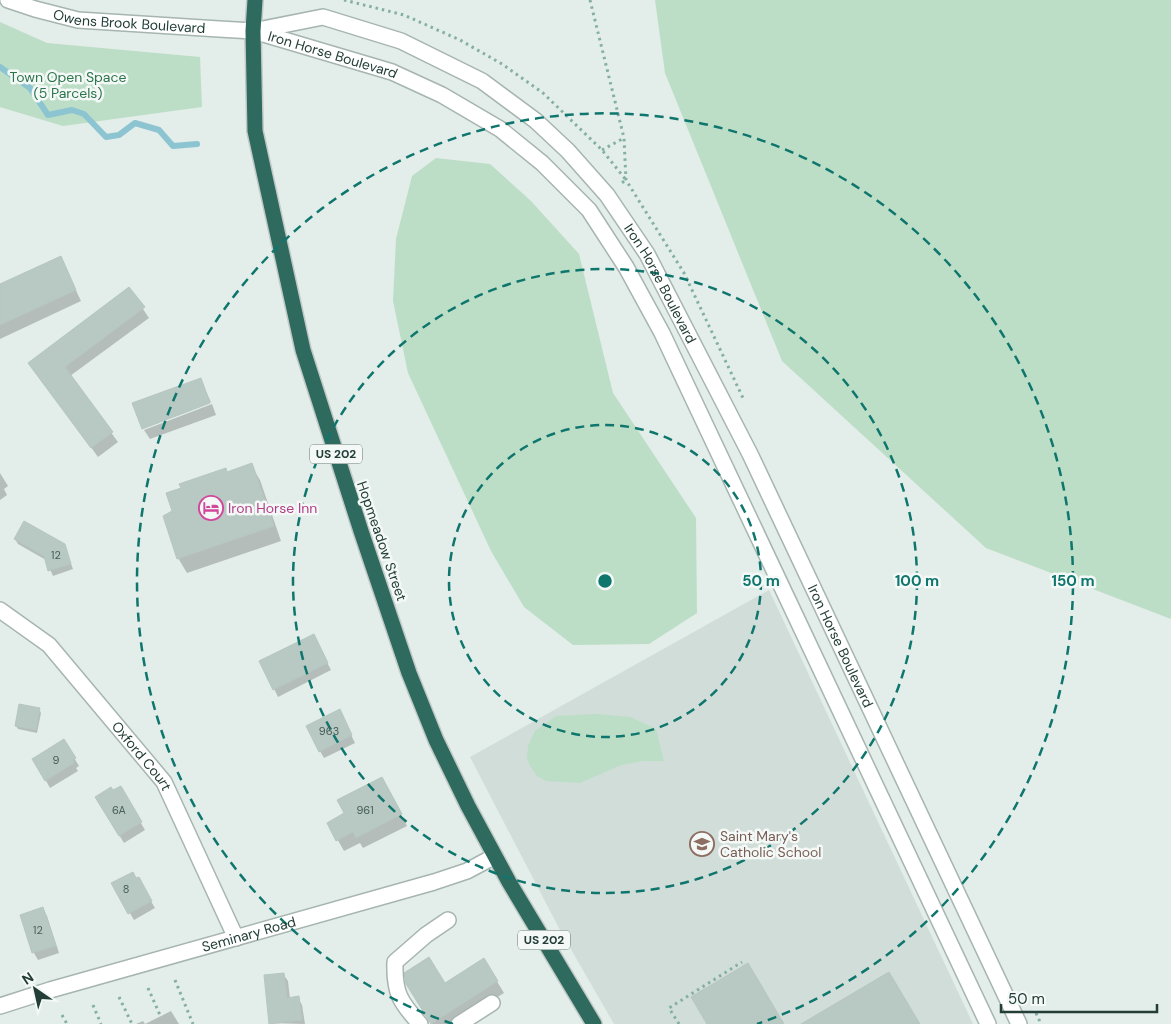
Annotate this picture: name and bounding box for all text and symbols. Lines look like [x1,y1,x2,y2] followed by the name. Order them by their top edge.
[51,5,206,37] street label: Owens Brook Boulevard
[266,27,400,82] street label: Iron Horse Boulevard
[10,68,126,102] park label: Town Open Space (5 Parcels)
[620,220,700,346] street label: Iron Horse Boulevard
[310,444,362,464] road number: US 202
[353,479,411,603] street label: Hopmeadow Street
[198,495,224,521] hotel icon: Iron Horse Inn
[228,499,317,517] place label: Iron Horse Inn
[51,548,61,562] house number: 12
[742,571,780,591] text: 50 m
[895,571,939,591] text: 100 m
[1052,571,1095,591] text: 150 m
[596,572,614,590] centre of rings
[804,582,877,711] street label: Iron Horse Boulevard
[108,718,176,793] street label: Oxford Court
[319,724,339,738] house number: 963
[53,753,60,767] house number: 9
[112,803,126,817] house number: 6A
[356,803,374,817] house number: 961
[720,827,821,861] place label: Saint Mary's Catholic School
[689,831,715,857] school or university icon: Saint Mary's Catholic School
[123,882,129,896] house number: 8
[200,912,298,956] street label: Seminary Road
[33,923,43,937] house number: 12
[518,930,570,950] road number: US 202
[10,964,60,1014] north arrow
[18,968,37,989] text: N
[1001,982,1157,1014] scale bar
[1008,989,1045,1009] text: 50 m

